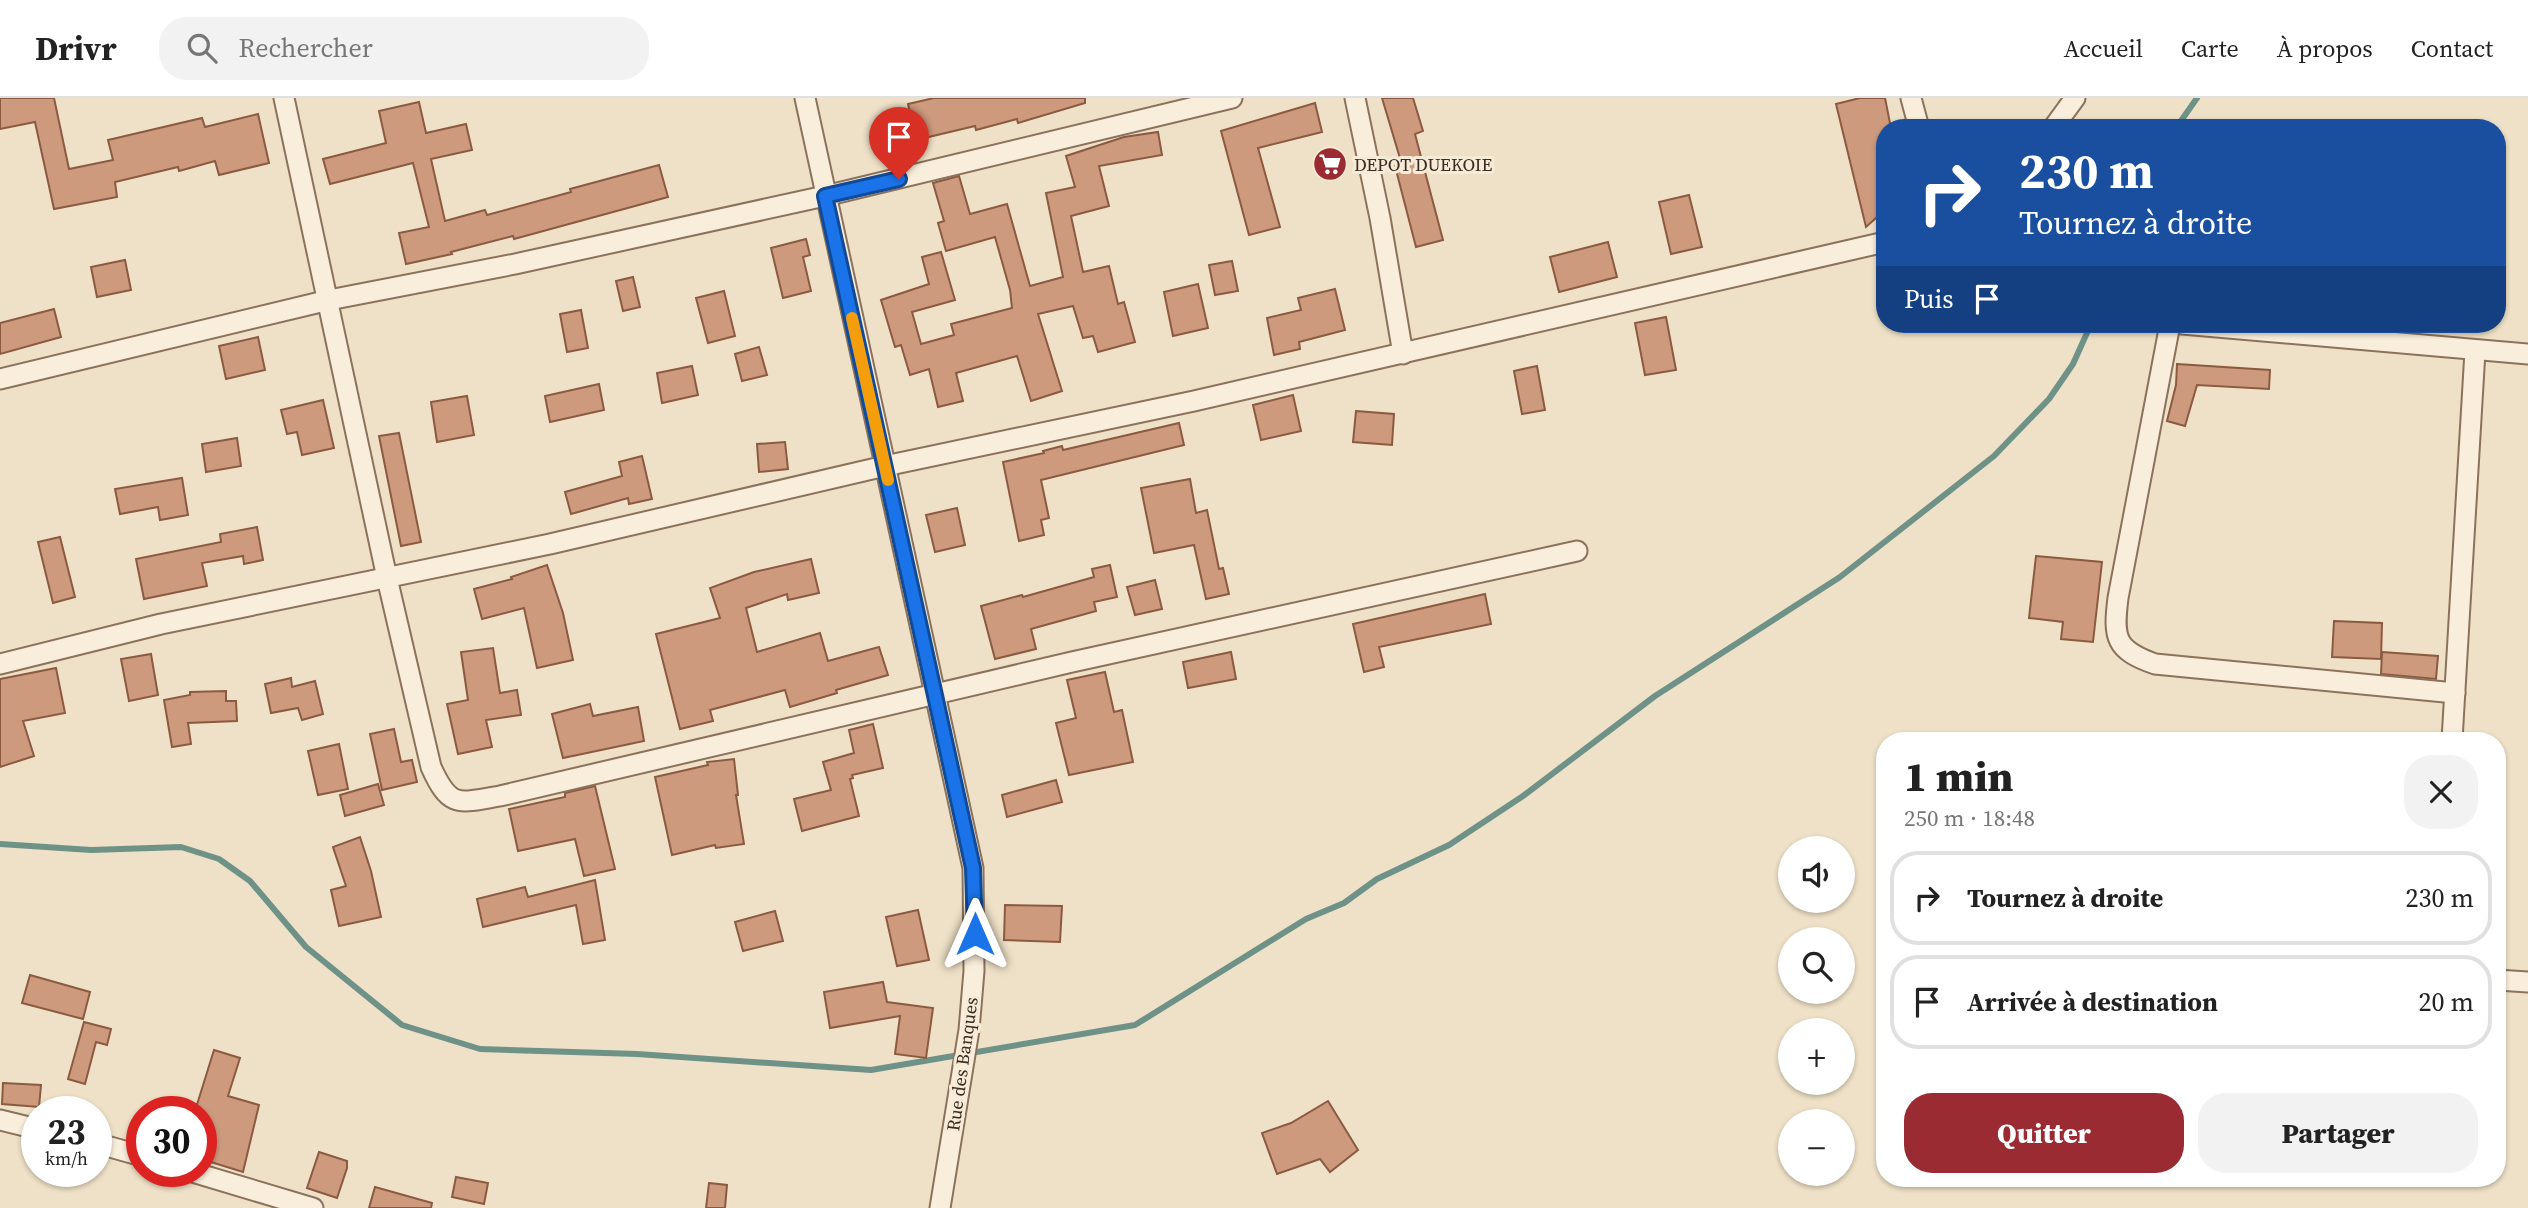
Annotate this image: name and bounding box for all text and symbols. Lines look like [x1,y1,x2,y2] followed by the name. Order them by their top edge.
[159,17,649,80] search box
[35,26,117,71] text: Drivr
[183,29,221,67] icon: search
[239,30,373,66] text: Rechercher
[2064,32,2143,65] text: Accueil
[2181,32,2239,65] text: Carte
[2277,32,2373,65] text: À propos
[2411,32,2493,65] text: Contact
[869,107,929,179] pin
[880,118,918,156] icon: arrive
[2019,137,2154,204] text: 230 m
[1311,145,1349,183] supermarket icon: DEPOT DUEKOIE
[1904,147,1995,238] icon: right
[1354,152,1492,177] place label: DEPOT DUEKOIE
[2019,201,2252,245] text: Tournez à droite
[1968,280,2006,318] icon: arrive
[1904,281,1954,317] text: Puis
[1904,747,2014,805] text: 1 min
[2404,755,2478,829] button: close
[1904,802,2035,834] text: 250 m · 18:48
[1778,836,1855,1186] map controls
[1778,836,1855,913] button: sound
[1908,879,1946,917] icon: right
[1967,880,2163,916] text: Tournez à droite
[2406,880,2474,916] text: 230 m
[938,897,1012,971] position arrow
[1778,927,1855,1004] button: search
[1908,983,1946,1021] icon: arrive
[1967,984,2218,1020] text: Arrivée à destination
[2419,984,2474,1020] text: 20 m
[940,995,984,1133] street label: Rue des Banques
[1778,1018,1855,1095] button: +
[1904,1093,2184,1173] button: Quitter
[2198,1093,2478,1173] button: Partager
[126,1096,217,1187] speed limit sign: 30
[48,1108,85,1156] text: 23
[1778,1109,1855,1186] button: −
[45,1146,88,1171] text: km/h

